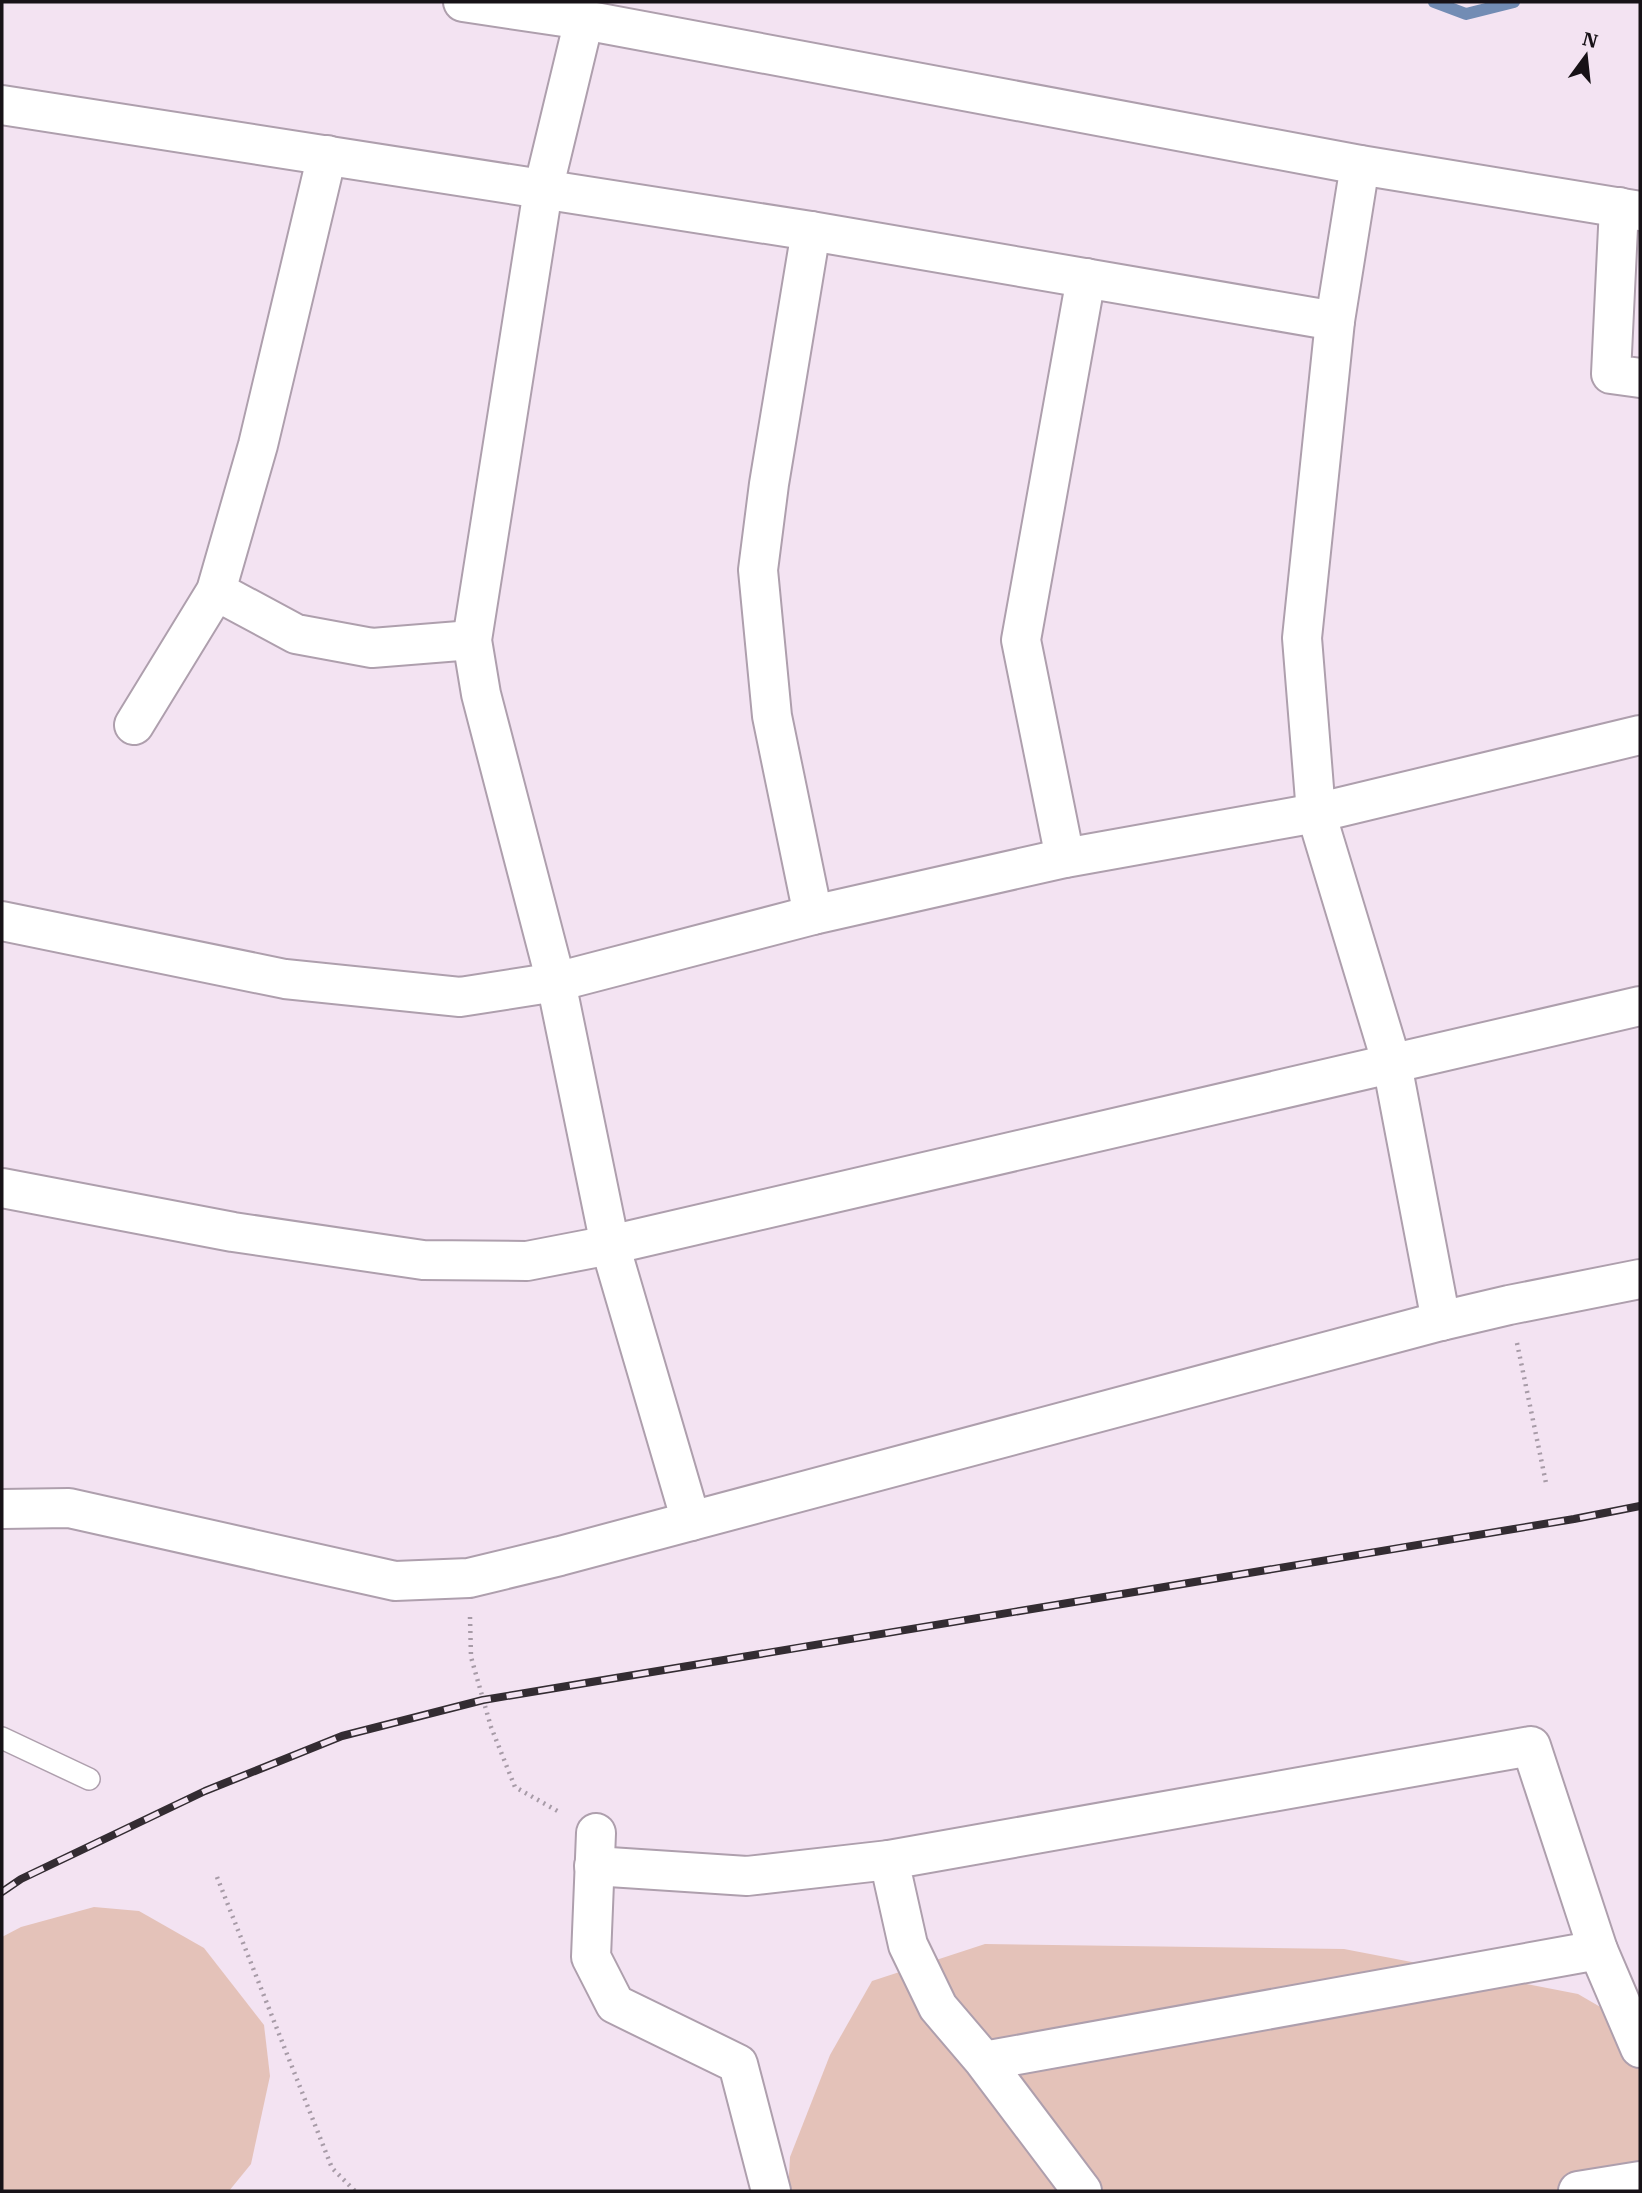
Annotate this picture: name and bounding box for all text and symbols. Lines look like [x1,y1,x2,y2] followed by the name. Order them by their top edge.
[1551,21,1621,91] north arrow
[1580,26,1601,53] text: N

